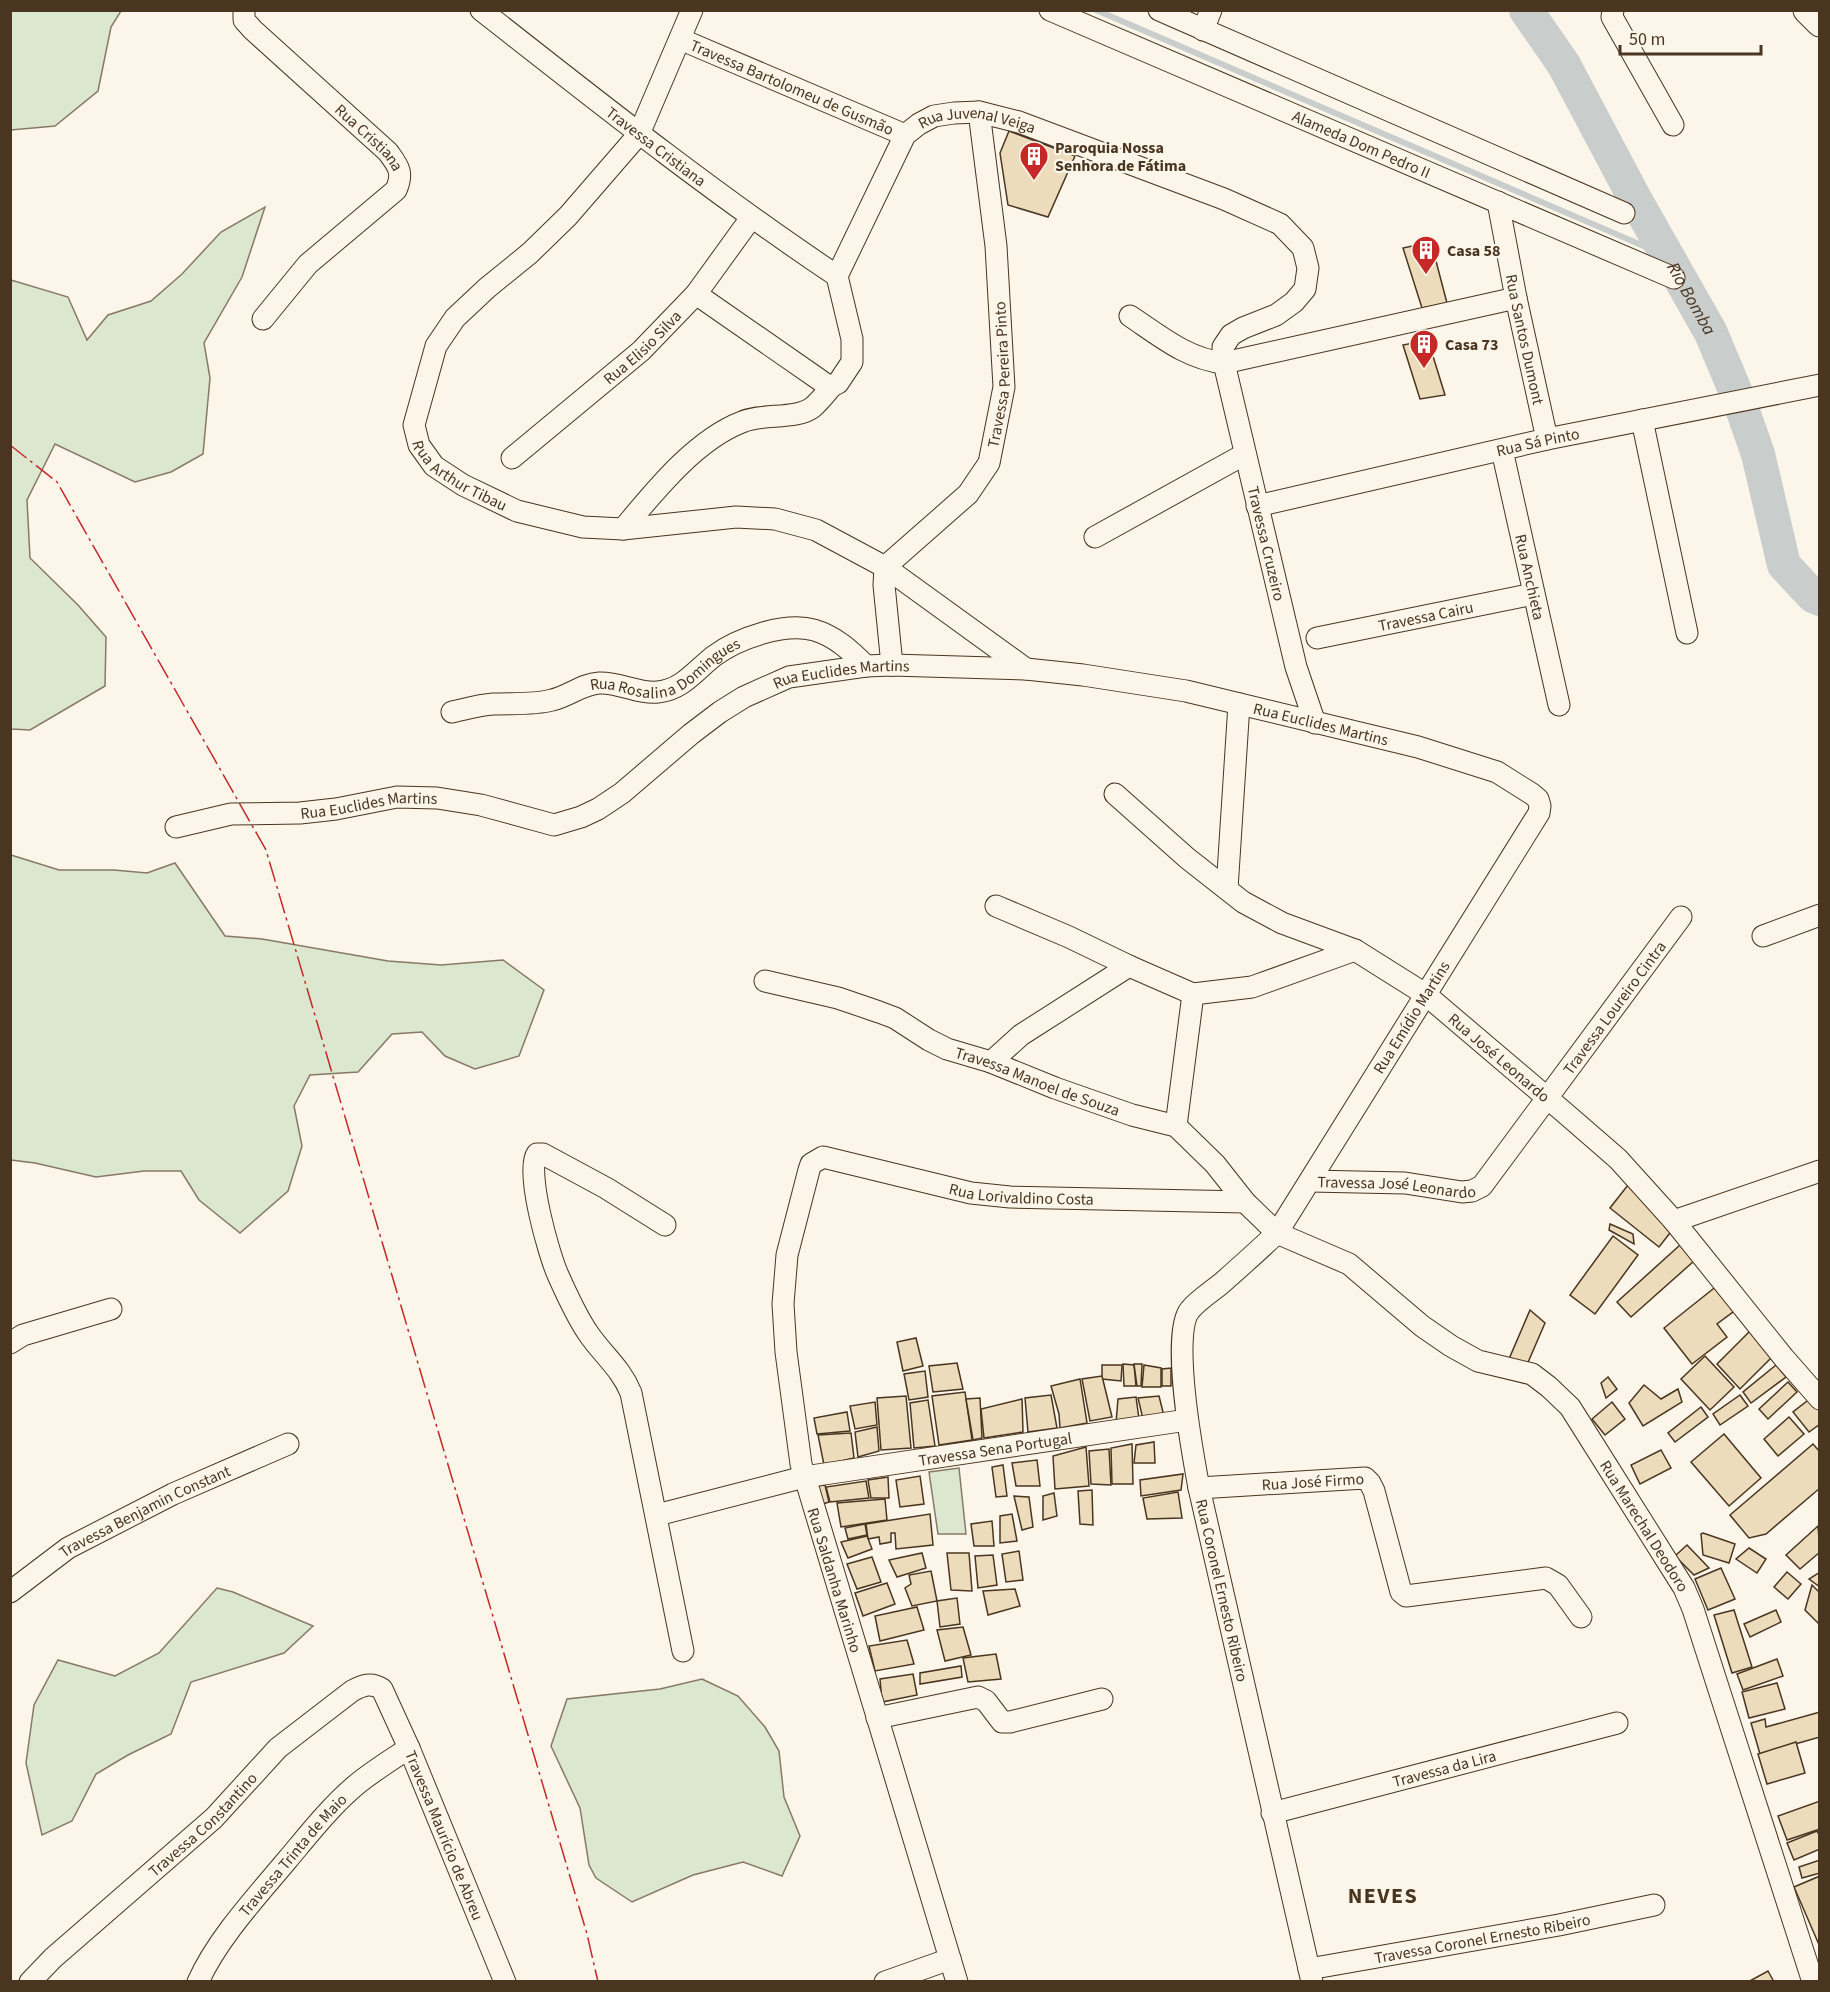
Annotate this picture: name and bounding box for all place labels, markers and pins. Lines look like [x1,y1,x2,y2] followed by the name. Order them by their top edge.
[1055,137,1186,177] place label: Paroquia Nossa Senhora de Fátima
[1018,140,1050,182] building icon: Paroquia Nossa Senhora de Fátima
[1410,234,1442,276] building icon: Casa 58
[1447,240,1500,262] place label: Casa 58
[1408,328,1440,370] building icon: Casa 73
[1445,334,1498,356] place label: Casa 73

